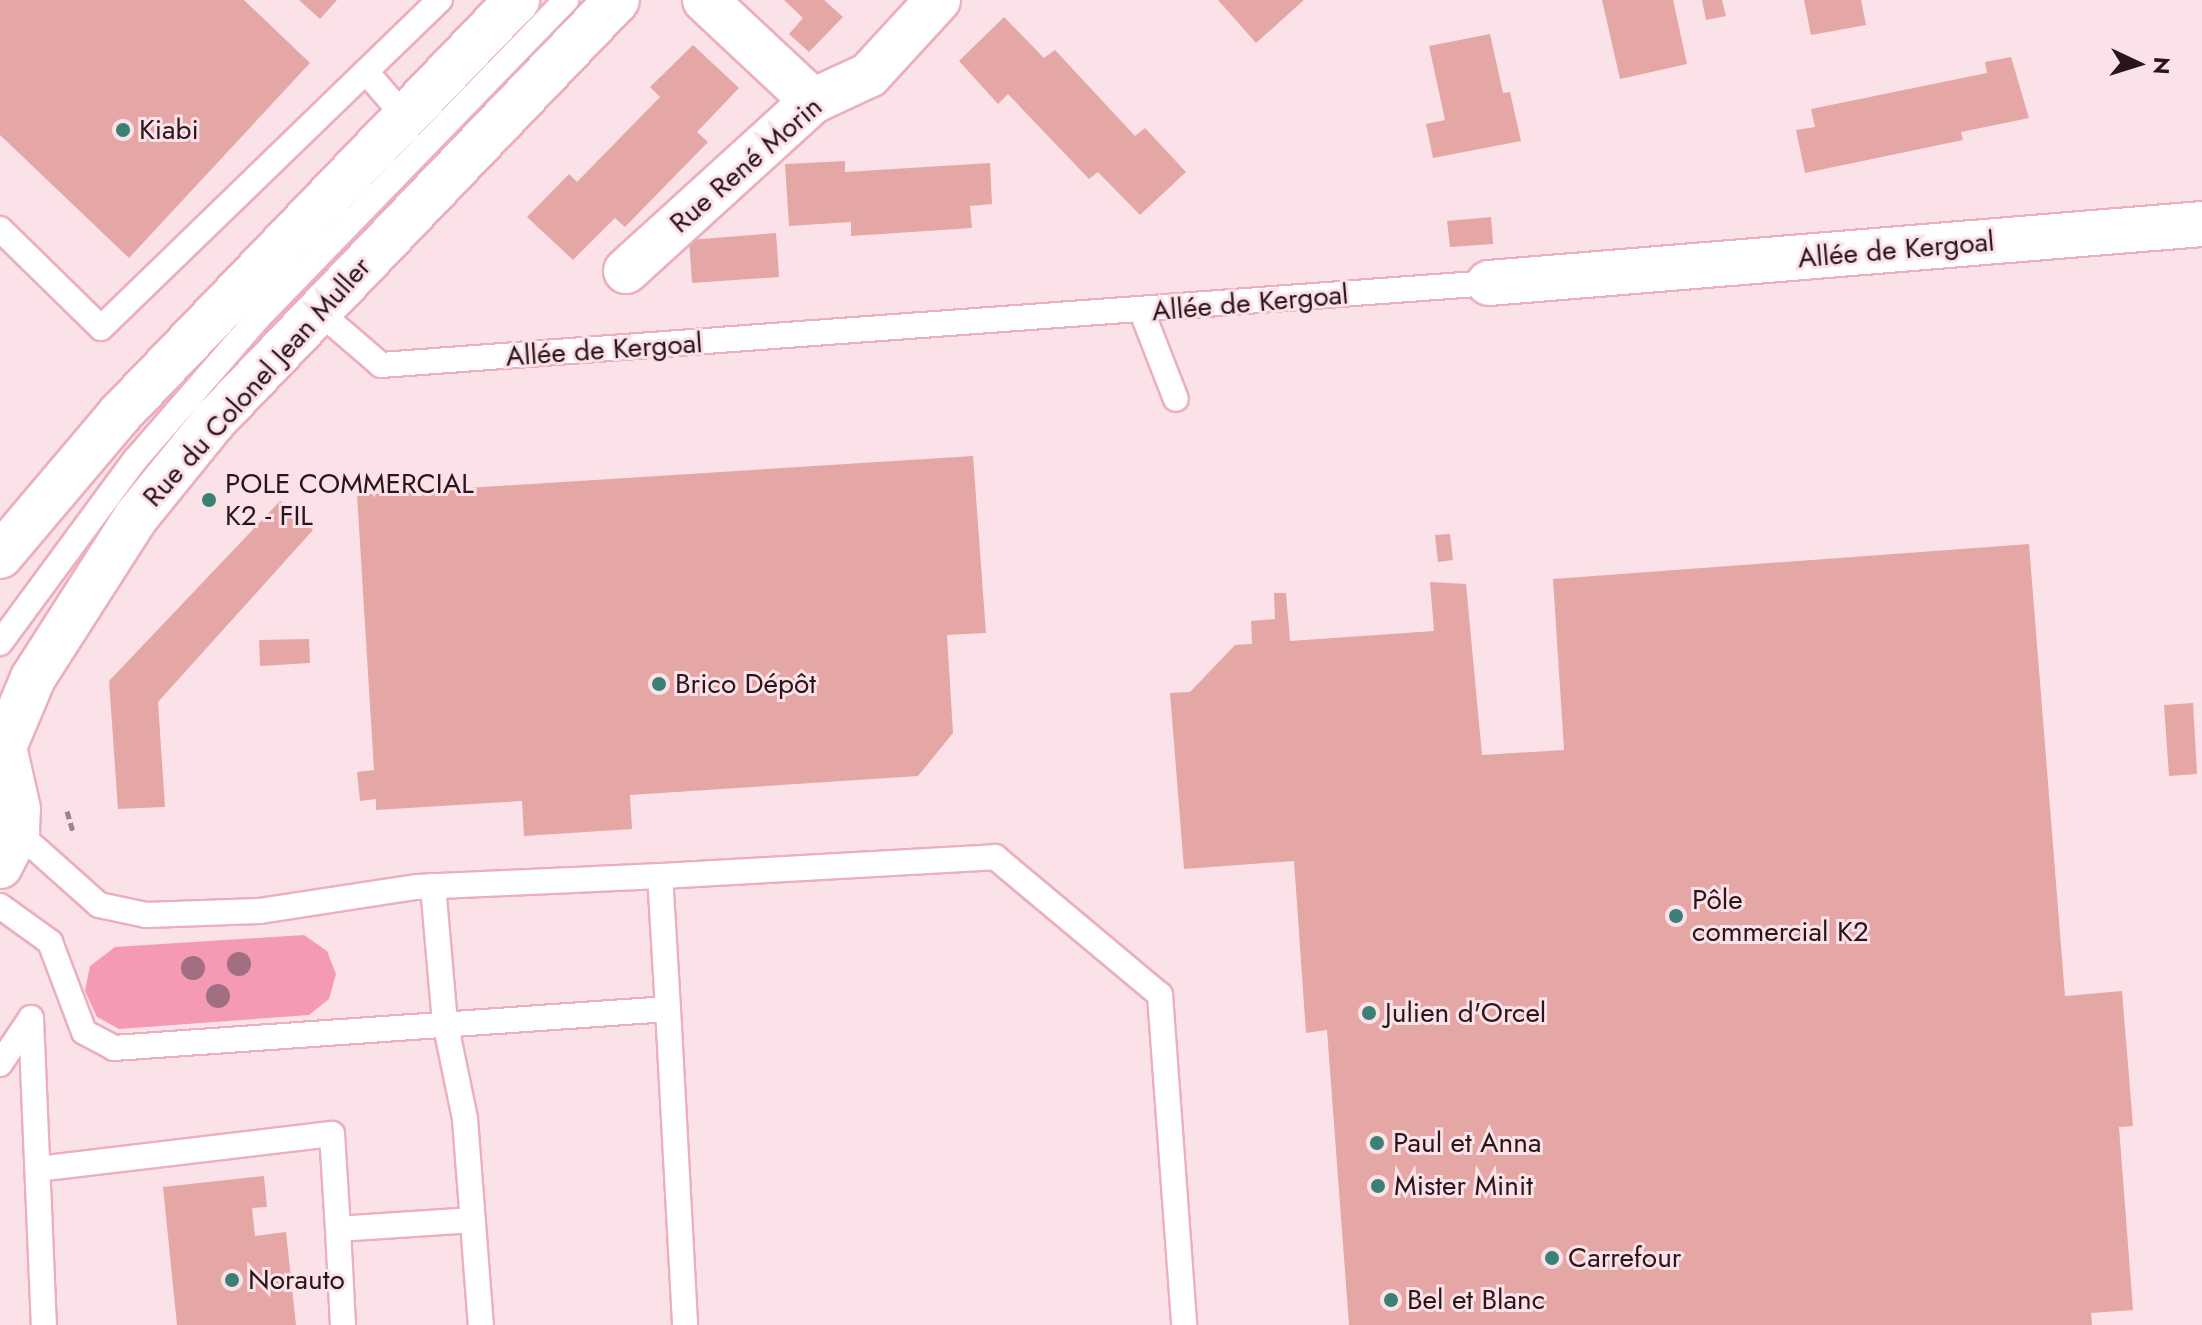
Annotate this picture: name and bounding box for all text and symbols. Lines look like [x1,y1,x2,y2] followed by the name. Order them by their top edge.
[2098,24,2178,104] north arrow
[2145,56,2179,76] text: N
[663,90,829,240] street label: Rue René Morin
[139,113,199,147] place label: Kiabi
[114,121,132,139] marker: Kiabi
[1796,225,1996,275] street label: Allée de Kergoal
[136,250,378,514] street label: Rue du Colonel Jean Muller
[1150,278,1350,328] street label: Allée de Kergoal
[505,326,703,374] street label: Allée de Kergoal
[225,467,474,533] place label: POLE COMMERCIAL K2 - FIL
[200,491,218,509] marker: POLE COMMERCIAL K2 - FIL
[675,667,816,701] place label: Brico Dépôt
[650,675,668,693] marker: Brico Dépôt
[1692,883,1869,949] place label: Pôle commercial K2
[1667,907,1685,925] marker: Pôle commercial K2
[1385,996,1546,1030] place label: Julien d'Orcel
[1360,1004,1378,1022] marker: Julien d'Orcel
[1393,1126,1541,1160] place label: Paul et Anna
[1368,1134,1386,1152] marker: Paul et Anna
[1394,1169,1533,1203] place label: Mister Minit
[1369,1177,1387,1195] marker: Mister Minit
[1568,1241,1681,1275] place label: Carrefour
[1543,1249,1561,1267] marker: Carrefour
[248,1263,345,1297] place label: Norauto
[223,1271,241,1289] marker: Norauto
[1407,1283,1545,1317] place label: Bel et Blanc
[1382,1291,1400,1309] marker: Bel et Blanc

